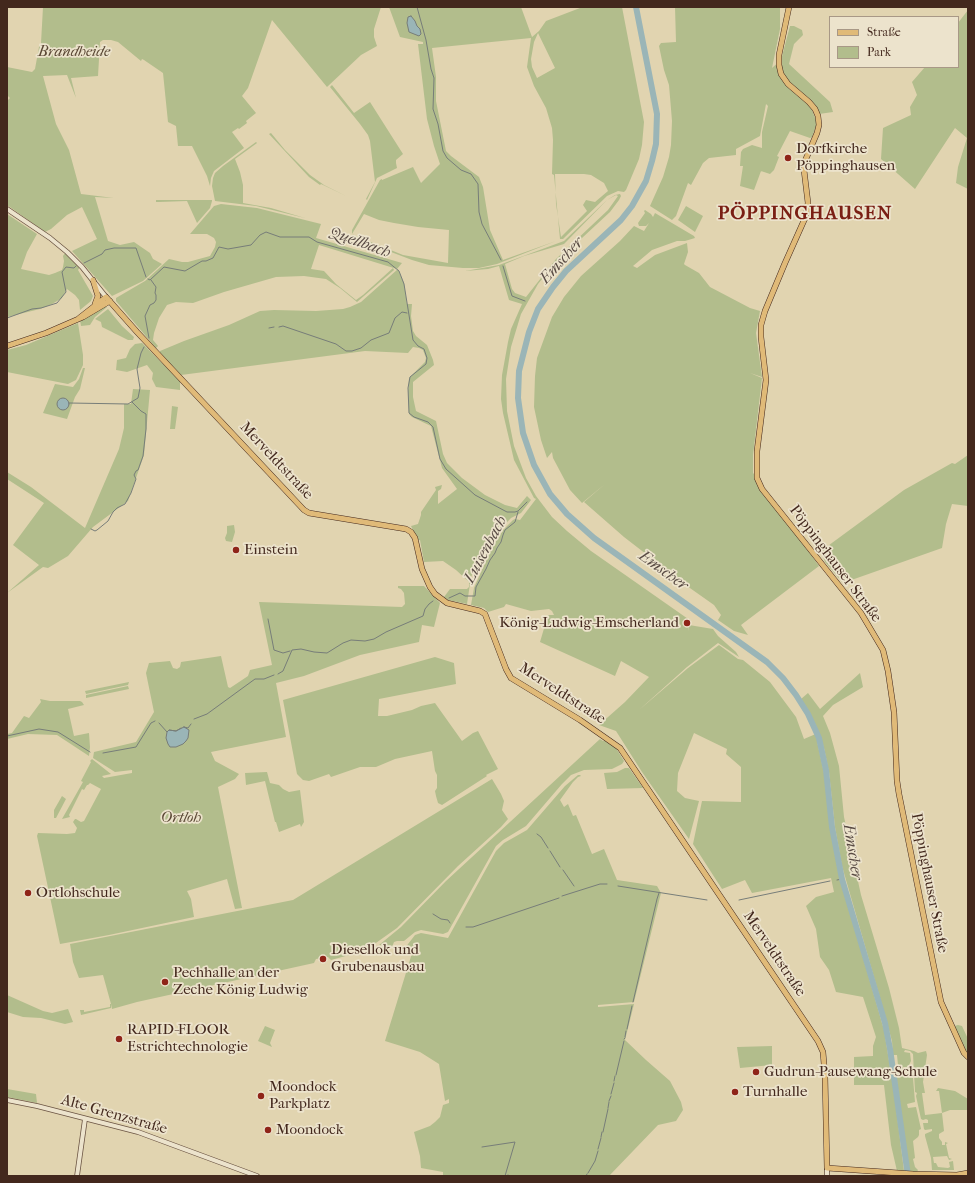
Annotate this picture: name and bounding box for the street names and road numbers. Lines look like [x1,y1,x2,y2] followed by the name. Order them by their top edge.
[236,419,316,503] street label: Merveldtstraße
[785,502,885,626] street label: Pöppinghauser Straße
[515,659,609,729] street label: Merveldtstraße
[907,811,951,955] street label: Pöppinghauser Straße
[739,908,809,1000] street label: Merveldtstraße
[59,1091,169,1139] street label: Alte Grenzstraße

